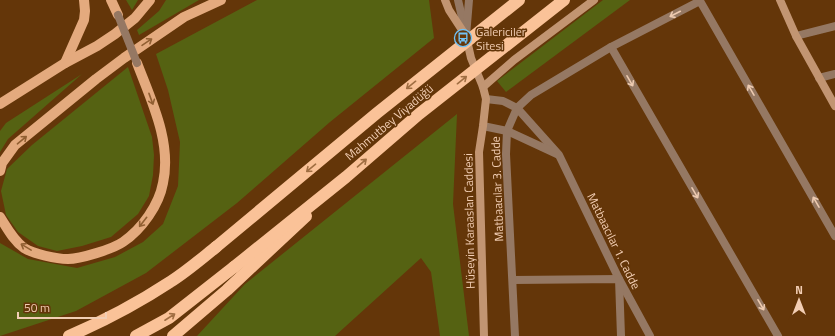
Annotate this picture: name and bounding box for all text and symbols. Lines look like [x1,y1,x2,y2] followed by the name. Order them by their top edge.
[669,11,681,18] one-way arrow
[476,22,526,55] place label: Galericiler Sitesi
[453,28,473,48] bus stop icon: Galericiler Sitesi
[141,38,152,46] one-way arrow
[627,74,635,86] one-way arrow
[456,75,467,84] one-way arrow
[341,79,437,165] street label: Mahmutbey Viyadüğü
[406,81,417,90] one-way arrow
[746,84,754,96] one-way arrow
[147,93,155,105] one-way arrow
[17,135,28,144] one-way arrow
[486,136,508,242] street label: Matbaacılar 3. Cadde
[458,153,480,289] street label: Hüseyin Karaaslan Caddesi
[357,159,368,168] one-way arrow
[306,163,316,172] one-way arrow
[692,187,700,199] one-way arrow
[582,190,646,292] street label: Matbaacılar 1. Cadde
[811,196,819,208] one-way arrow
[139,217,148,227] one-way arrow
[21,243,32,252] one-way arrow
[779,280,819,320] north arrow
[795,282,803,298] text: N
[18,294,106,320] scale bar
[24,298,50,317] text: 50 m
[757,299,765,311] one-way arrow
[164,312,175,321] one-way arrow

